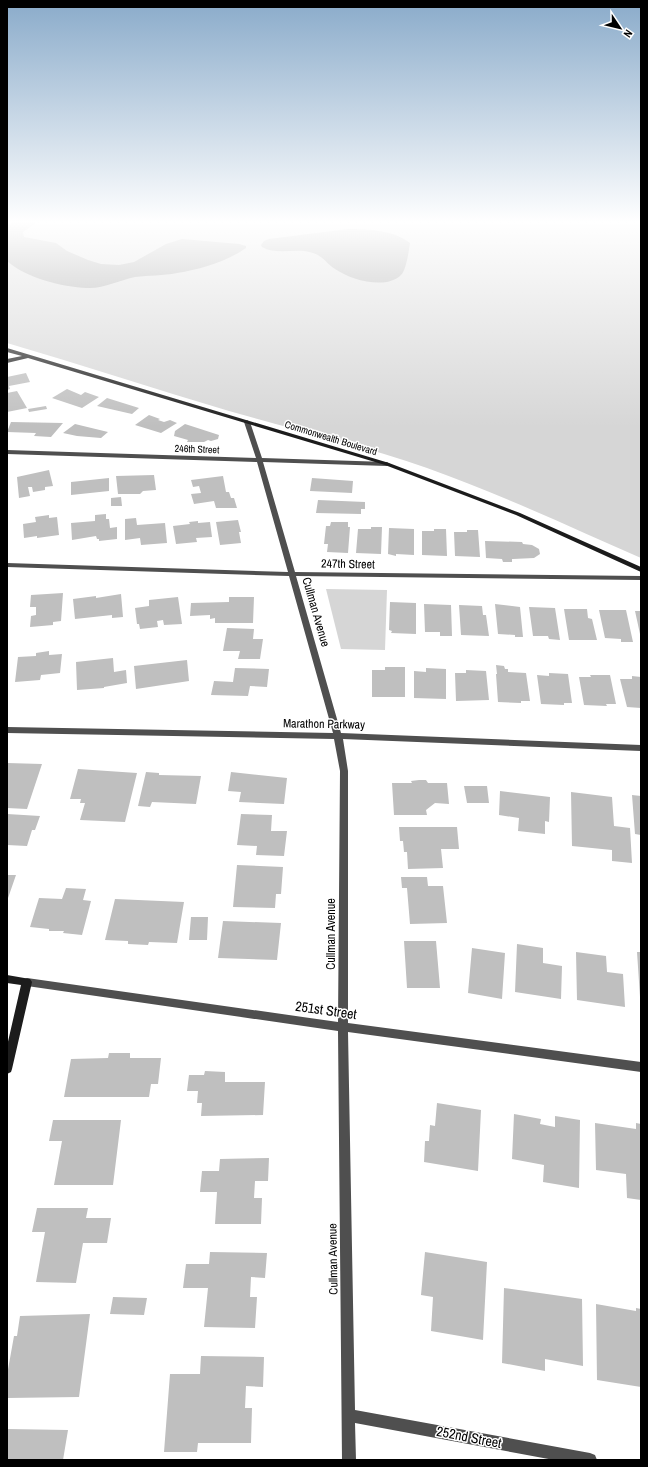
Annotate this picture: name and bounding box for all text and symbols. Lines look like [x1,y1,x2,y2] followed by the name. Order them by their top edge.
[600,8,640,48] north arrow
[621,27,636,40] text: N
[283,418,379,458] street label: Commonwealth Boulevard
[174,442,220,456] street label: 246th Street
[321,556,375,572] street label: 247th Street
[298,575,334,649] street label: Cullman Avenue
[283,715,365,733] street label: Marathon Parkway
[323,898,339,970] street label: Cullman Avenue
[294,997,358,1023] street label: 251st Street
[324,1223,342,1295] street label: Cullman Avenue
[435,1422,503,1452] street label: 252nd Street

